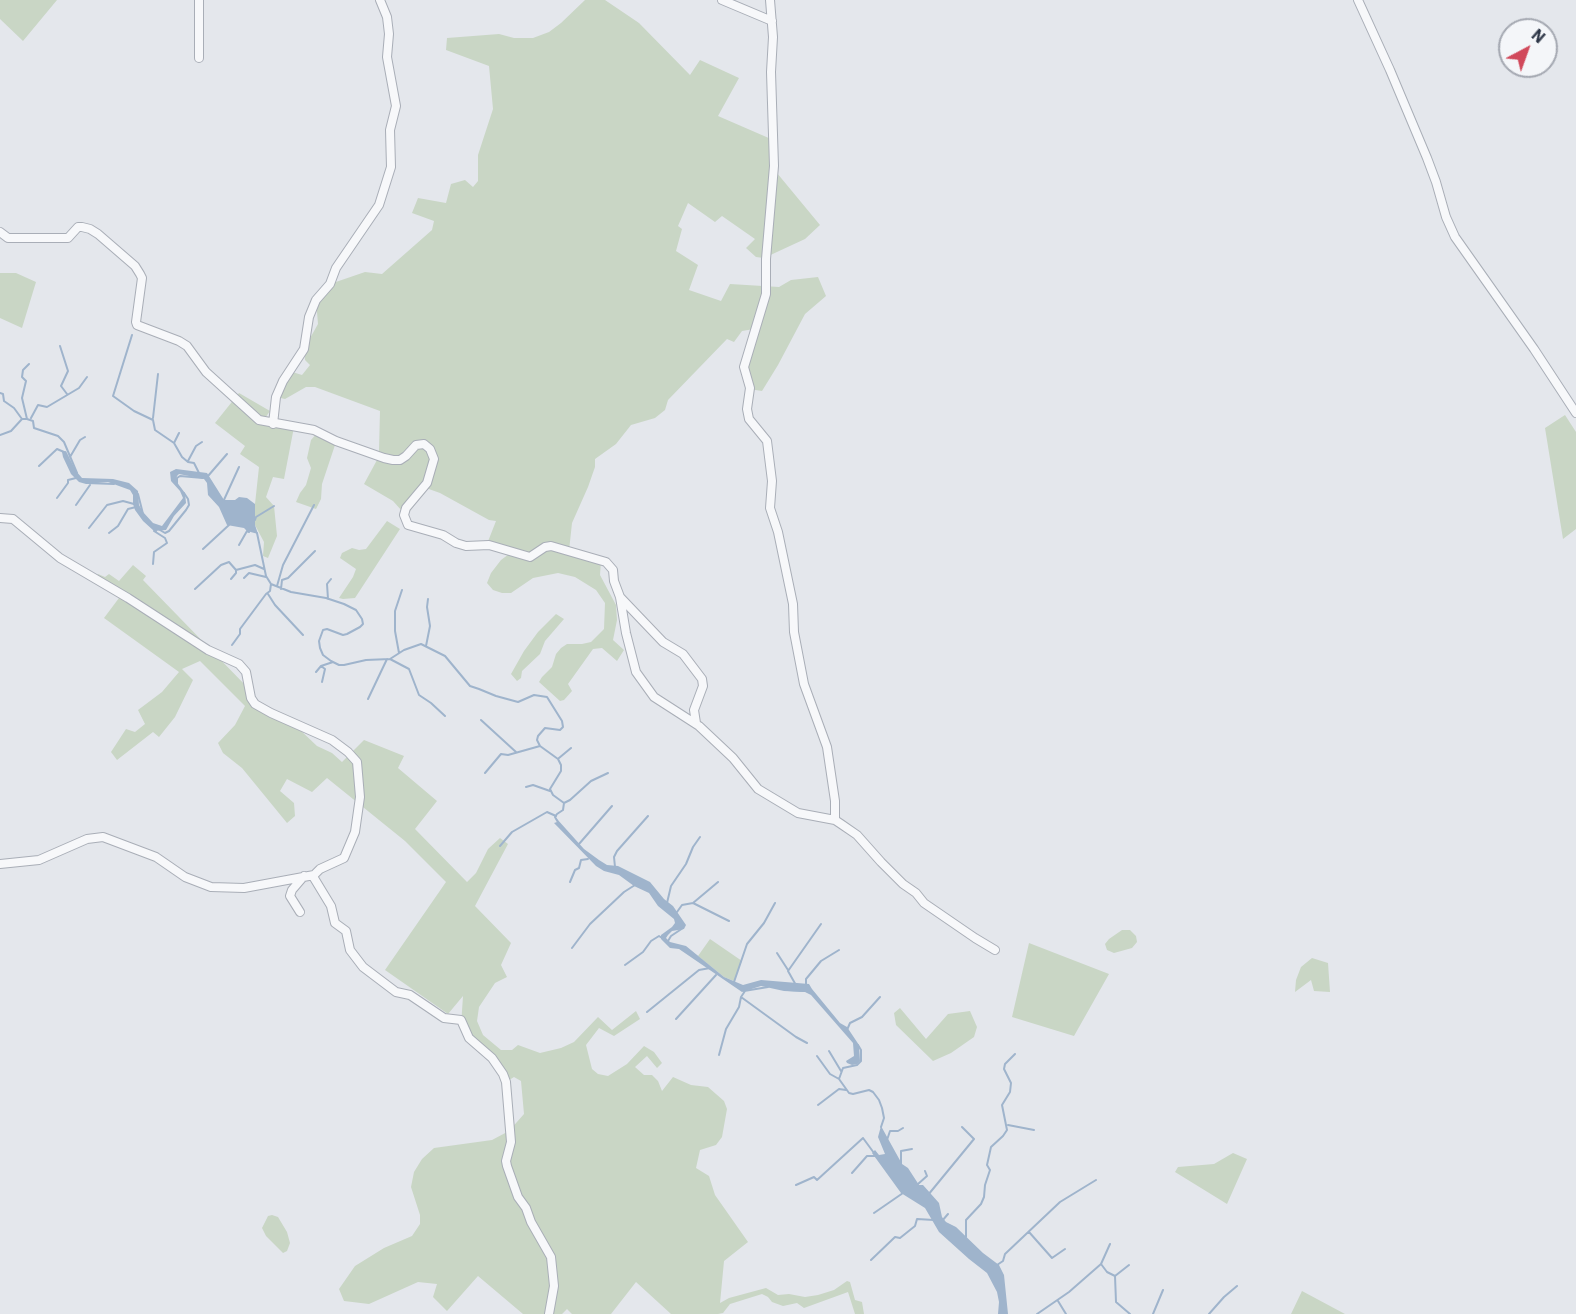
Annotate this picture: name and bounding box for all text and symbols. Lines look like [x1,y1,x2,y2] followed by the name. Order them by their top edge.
[1498,18,1558,78] north arrow
[1528,25,1549,47] text: N

